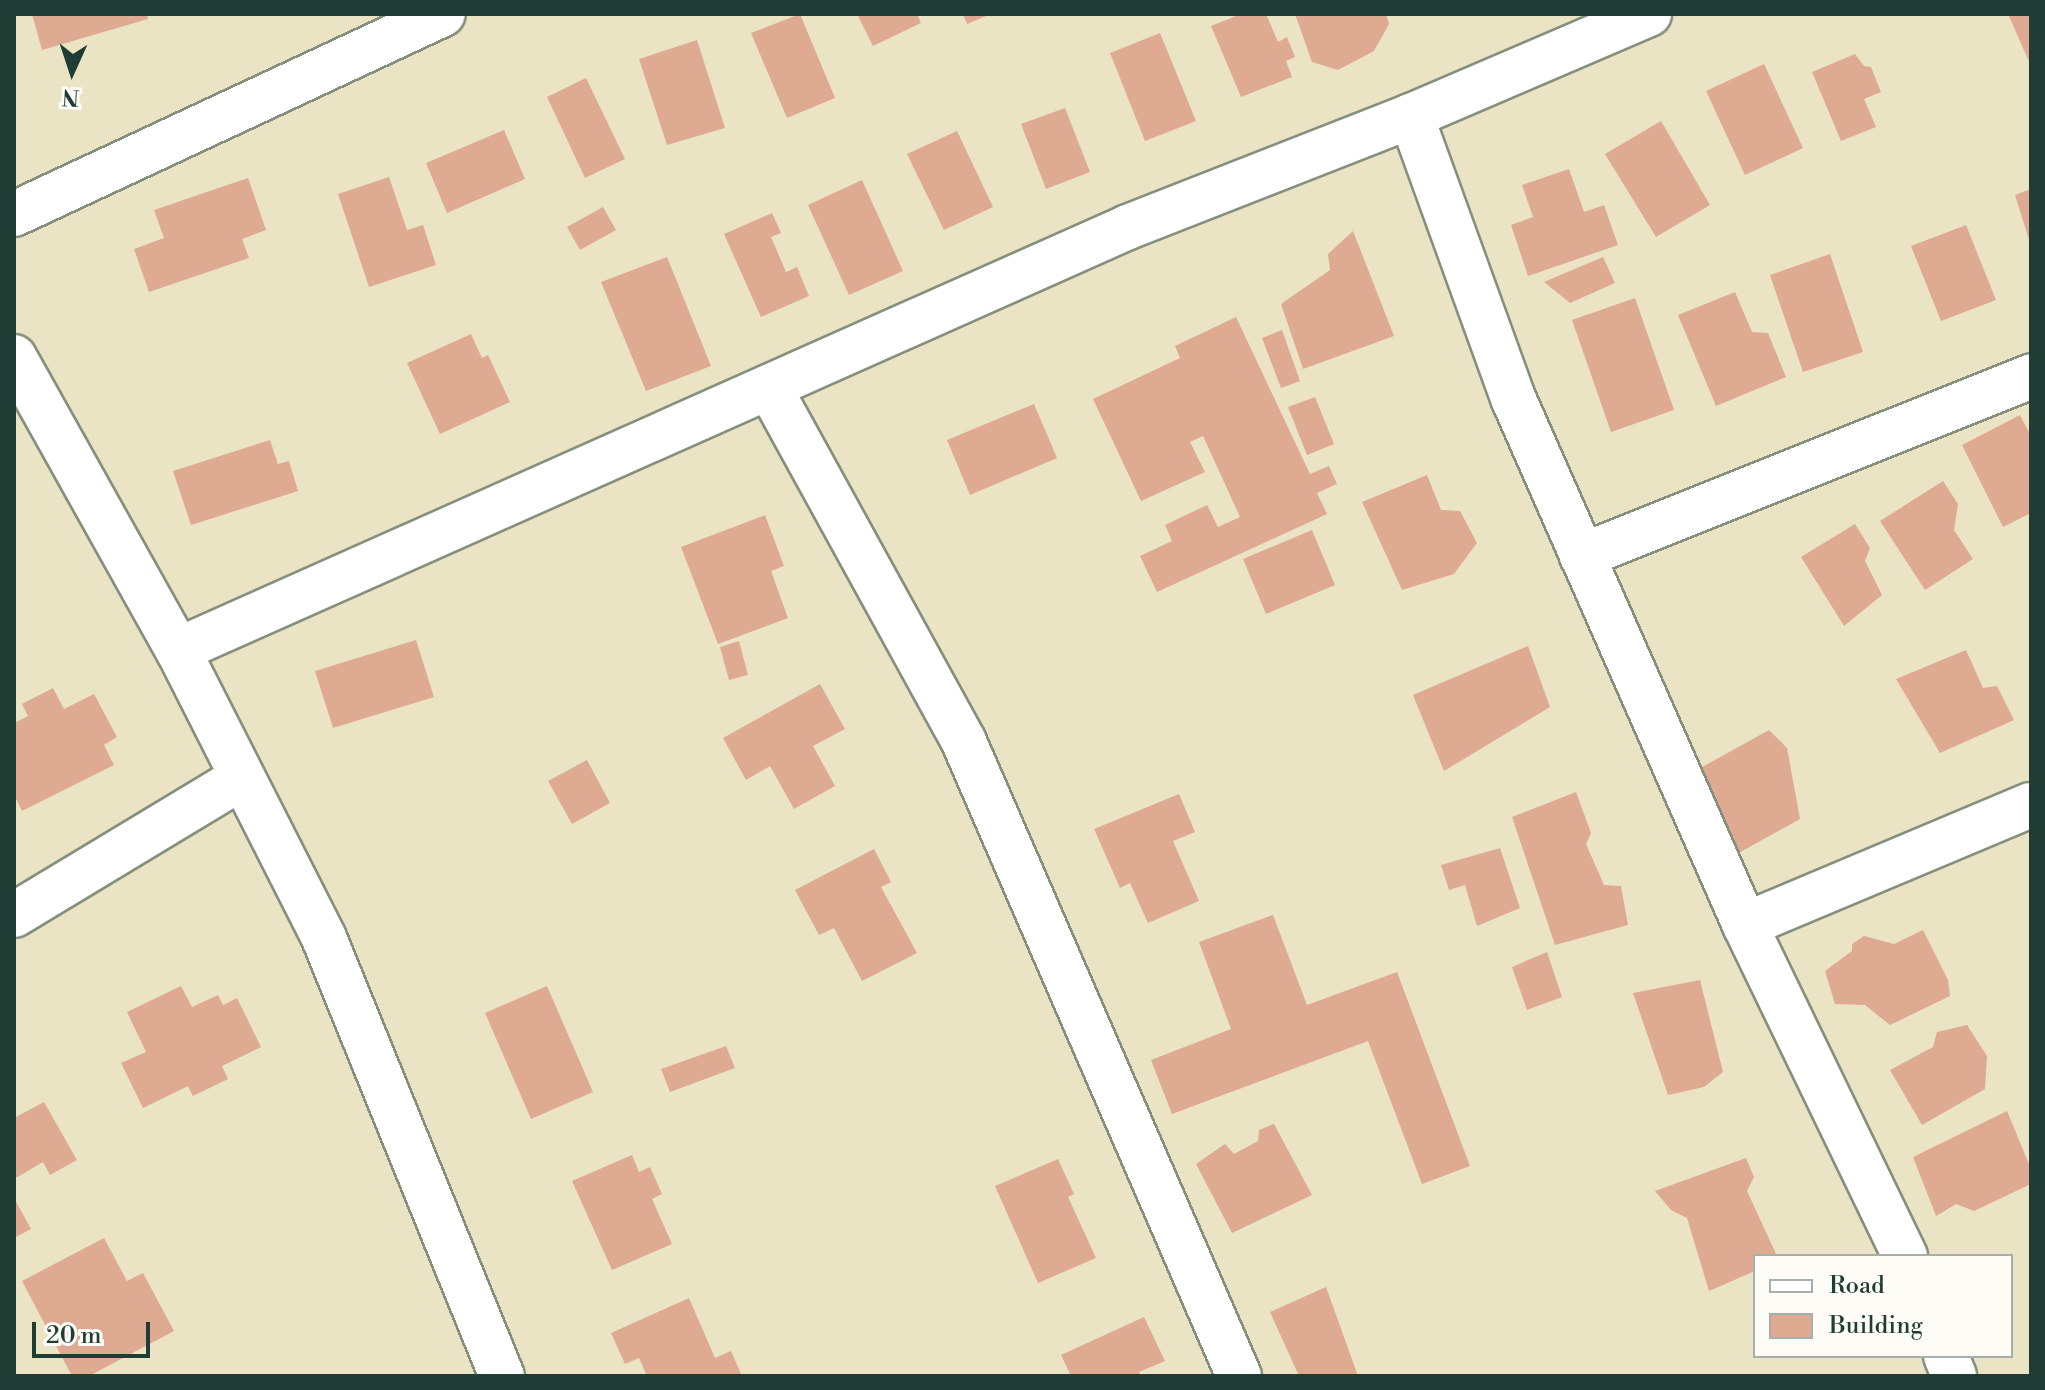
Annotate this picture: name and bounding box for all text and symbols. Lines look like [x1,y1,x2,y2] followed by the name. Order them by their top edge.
[32,32,112,112] north arrow
[61,83,80,110] text: N
[1753,1254,2013,1358] legend
[1829,1271,1885,1301] text: Road
[36,1306,154,1356] scale bar
[1829,1311,1923,1341] text: Building
[46,1321,102,1351] text: 20 m

